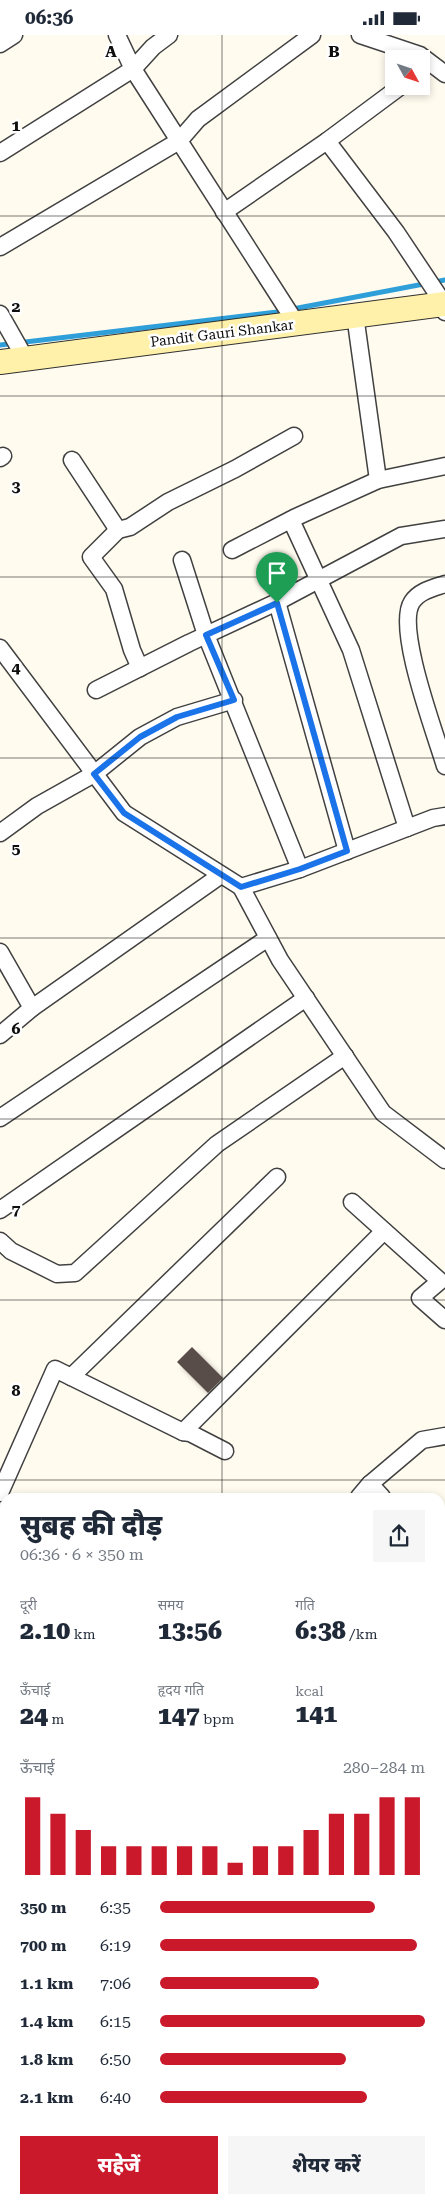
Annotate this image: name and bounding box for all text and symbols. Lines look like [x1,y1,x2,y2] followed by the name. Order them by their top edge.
[25,6,74,29] text: 06:36
[105,42,117,61] text: A
[328,42,340,61] text: B
[385,50,430,95] north arrow
[385,50,430,95] map controls
[12,116,21,135] text: 1
[12,297,21,316] text: 2
[149,316,295,350] street label: Pandit Gauri Shankar
[12,477,21,496] text: 3
[256,552,298,603] pin
[263,559,291,587] icon: arrive
[12,658,21,677] text: 4
[12,839,21,858] text: 5
[12,1019,21,1038] text: 6
[12,1200,21,1219] text: 7
[12,1381,21,1400] text: 8
[20,1509,162,1542] text: सुबह की दौड़
[373,1510,425,1562] button: share
[20,1545,144,1564] text: 06:36 · 6 × 350 m
[20,1597,37,1613] text: दूरी
[158,1597,184,1613] text: समय
[295,1597,315,1613] text: गति
[20,1616,70,1645] text: 2.10
[158,1616,222,1645] text: 13:56
[295,1616,346,1645] text: 6:38
[70,1626,96,1642] text: km
[346,1626,377,1642] text: /km
[20,1682,50,1698] text: ऊँचाई
[158,1682,204,1698] text: हृदय गति
[295,1683,324,1699] text: kcal
[295,1699,337,1728] text: 141
[20,1701,48,1730] text: 24
[158,1701,200,1730] text: 147
[48,1711,64,1727] text: m
[200,1711,234,1727] text: bpm
[20,1758,55,1777] text: ऊँचाई
[343,1758,425,1777] text: 280–284 m
[20,1898,66,1917] text: 350 m
[100,1898,131,1917] text: 6:35
[20,1936,66,1955] text: 700 m
[100,1936,131,1955] text: 6:19
[20,1974,73,1993] text: 1.1 km
[100,1974,131,1993] text: 7:06
[20,2012,73,2031] text: 1.4 km
[100,2012,131,2031] text: 6:15
[20,2050,73,2069] text: 1.8 km
[100,2050,131,2069] text: 6:50
[20,2088,73,2107] text: 2.1 km
[100,2088,131,2107] text: 6:40
[20,2136,218,2194] button: सहेजें
[228,2136,425,2194] button: शेयर करें

